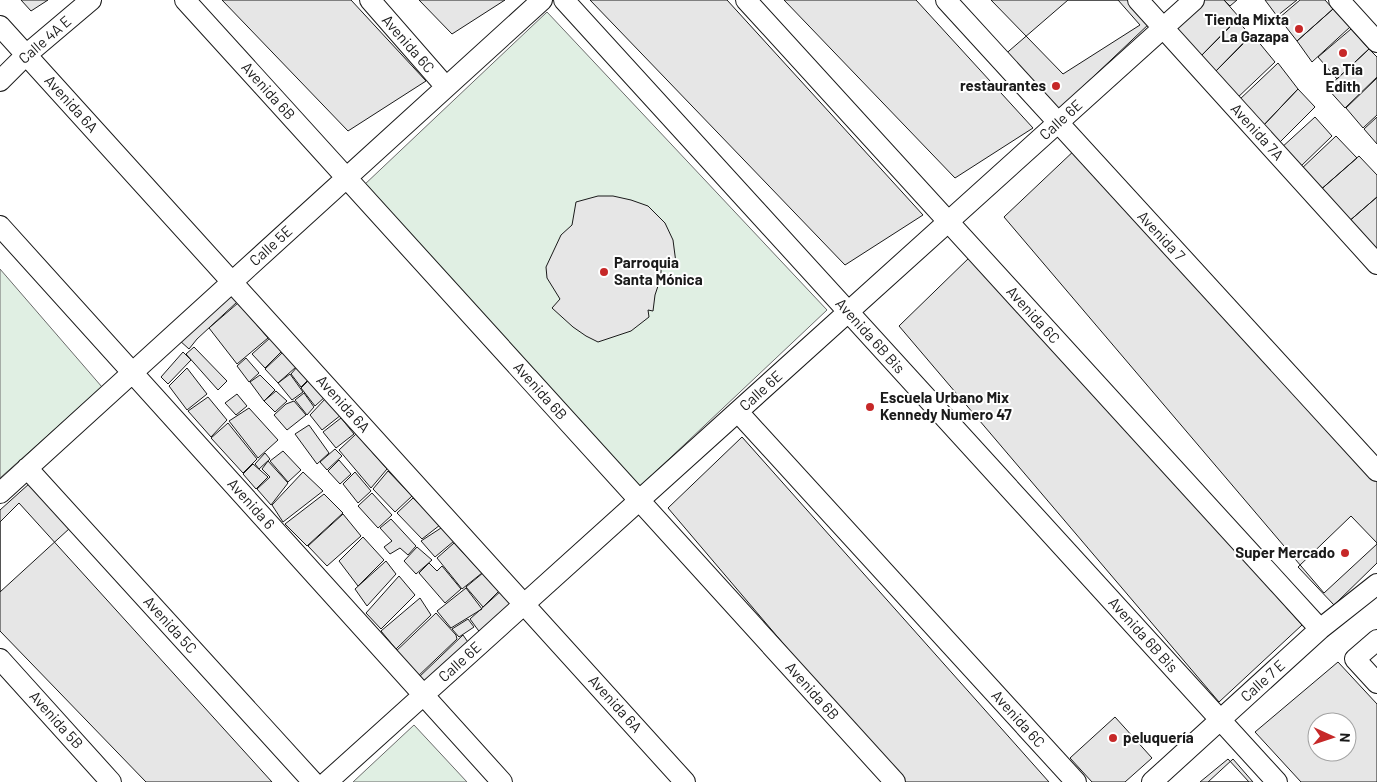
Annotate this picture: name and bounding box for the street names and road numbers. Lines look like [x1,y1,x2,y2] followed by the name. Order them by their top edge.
[14,11,74,67] street label: Calle 4A E
[379,11,439,76] street label: Avenida 6C
[238,58,299,123] street label: Avenida 6B
[41,71,102,136] street label: Avenida 6A
[1035,95,1085,143] street label: Calle 6E
[1227,99,1288,164] street label: Avenida 7A
[1134,207,1189,264] street label: Avenida 7
[245,221,295,269] street label: Calle 5E
[1003,282,1064,347] street label: Avenida 6C
[832,294,909,377] street label: Avenida 6B Bis
[510,358,571,423] street label: Avenida 6B
[735,366,785,414] street label: Calle 6E
[313,371,374,436] street label: Avenida 6A
[224,474,279,532] street label: Avenida 6
[140,592,201,657] street label: Avenida 5C
[1105,593,1182,676] street label: Avenida 6B Bis
[434,637,484,685] street label: Calle 6E
[1236,656,1288,705] street label: Calle 7 E
[782,658,843,723] street label: Avenida 6B
[585,671,646,736] street label: Avenida 6A
[988,686,1049,751] street label: Avenida 6C
[26,687,87,752] street label: Avenida 5B

